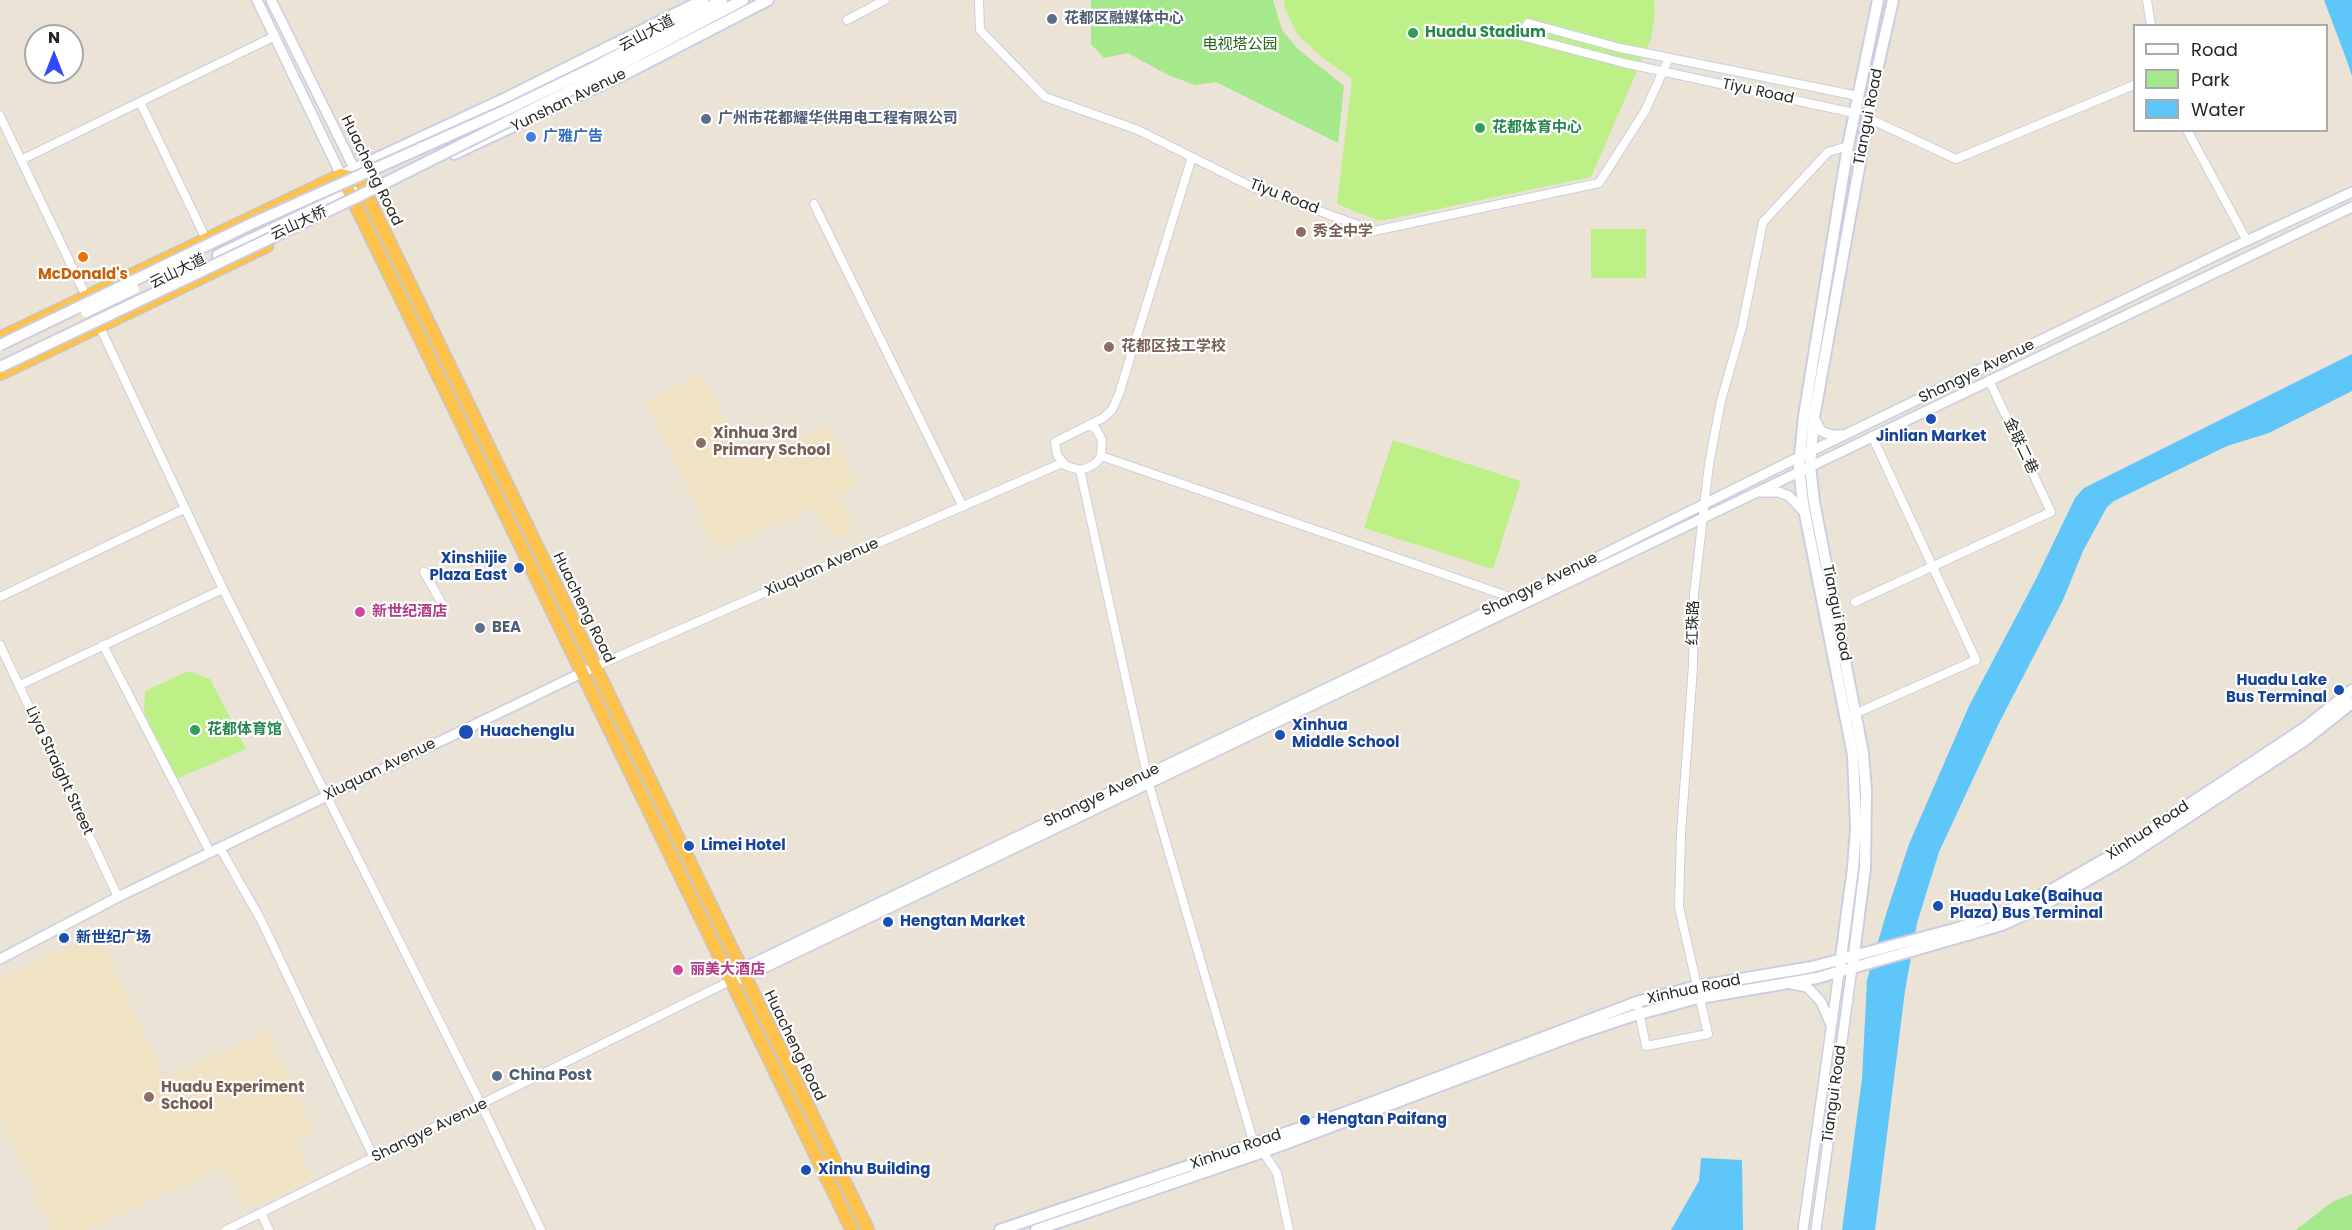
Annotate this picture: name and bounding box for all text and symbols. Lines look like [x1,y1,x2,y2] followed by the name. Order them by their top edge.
[1064,10,1184,28] place label: 花都区融媒体中心
[616,12,678,56] street label: 云山大道
[1045,12,1059,26] marker: 花都区融媒体中心
[24,24,84,84] north arrow
[1425,24,1546,42] place label: Huadu Stadium
[2133,24,2328,132] legend
[48,26,60,49] text: N
[1406,26,1420,40] marker: Huadu Stadium
[1203,36,1277,54] park label: 电视塔公园
[2191,37,2238,62] text: Road
[509,65,629,137] street label: Yunshan Avenue
[1851,67,1887,167] street label: Tiangui Road
[2191,67,2230,92] text: Park
[1720,76,1796,108] street label: Tiyu Road
[2191,97,2245,122] text: Water
[718,110,958,128] place label: 广州市花都耀华供用电工程有限公司
[699,112,713,126] marker: 广州市花都耀华供用电工程有限公司
[336,113,406,229] street label: Huacheng Road
[1492,119,1582,137] place label: 花都体育中心
[1473,121,1487,135] marker: 花都体育中心
[543,128,603,146] place label: 广雅广告
[524,130,538,144] marker: 广雅广告
[1247,176,1321,218] street label: Tiyu Road
[268,203,330,245] street label: 云山大桥
[1313,223,1373,241] place label: 秀全中学
[1294,225,1308,239] marker: 秀全中学
[76,250,90,264] marker: McDonald's
[147,251,209,293] street label: 云山大道
[38,266,128,284] place label: McDonald's
[1916,336,2038,408] street label: Shangye Avenue
[1121,338,1226,356] place label: 花都区技工学校
[1102,340,1116,354] marker: 花都区技工学校
[1924,412,1938,426] marker: Jinlian Market
[1999,415,2041,477] street label: 金联二巷
[713,425,830,460] place label: Xinhua 3rd Primary School
[1876,428,1986,446] place label: Jinlian Market
[694,436,708,450] marker: Xinhua 3rd Primary School
[762,535,882,601] street label: Xiuquan Avenue
[1479,549,1601,621] street label: Shangye Avenue
[429,550,507,585] place label: Xinshijie Plaza East
[548,550,618,666] street label: Huacheng Road
[512,561,526,575] marker: Xinshijie Plaza East
[1818,563,1854,663] street label: Tiangui Road
[1685,600,1703,646] street label: 红珠路
[372,603,447,621] place label: 新世纪酒店
[353,605,367,619] marker: 新世纪酒店
[492,619,521,637] place label: BEA
[473,621,487,635] marker: BEA
[2226,672,2327,707] place label: Huadu Lake Bus Terminal
[2332,683,2346,697] marker: Huadu Lake Bus Terminal
[21,704,97,838] street label: Liya Straight Street
[1292,717,1399,752] place label: Xinhua Middle School
[207,721,282,739] place label: 花都体育馆
[188,723,202,737] marker: 花都体育馆
[457,723,475,741] marker: Huachenglu
[480,723,575,741] place label: Huachenglu
[1273,728,1287,742] marker: Xinhua Middle School
[321,735,439,805] street label: Xiuquan Avenue
[1041,760,1163,832] street label: Shangye Avenue
[2103,798,2193,864] street label: Xinhua Road
[701,837,786,855] place label: Limei Hotel
[682,839,696,853] marker: Limei Hotel
[1950,888,2103,923] place label: Huadu Lake(Baihua Plaza) Bus Terminal
[1931,899,1945,913] marker: Huadu Lake(Baihua Plaza) Bus Terminal
[900,913,1025,931] place label: Hengtan Market
[881,915,895,929] marker: Hengtan Market
[76,929,151,947] place label: 新世纪广场
[57,931,71,945] marker: 新世纪广场
[690,961,765,979] place label: 丽美大酒店
[671,963,685,977] marker: 丽美大酒店
[1646,971,1742,1009] street label: Xinhua Road
[759,988,829,1104] street label: Huacheng Road
[1819,1044,1851,1144] street label: Tiangui Road
[509,1067,592,1085] place label: China Post
[490,1069,504,1083] marker: China Post
[161,1079,304,1114] place label: Huadu Experiment School
[142,1090,156,1104] marker: Huadu Experiment School
[369,1095,491,1167] street label: Shangye Avenue
[1317,1111,1447,1129] place label: Hengtan Paifang
[1298,1113,1312,1127] marker: Hengtan Paifang
[1188,1126,1284,1174] street label: Xinhua Road
[818,1161,930,1179] place label: Xinhu Building
[799,1163,813,1177] marker: Xinhu Building

